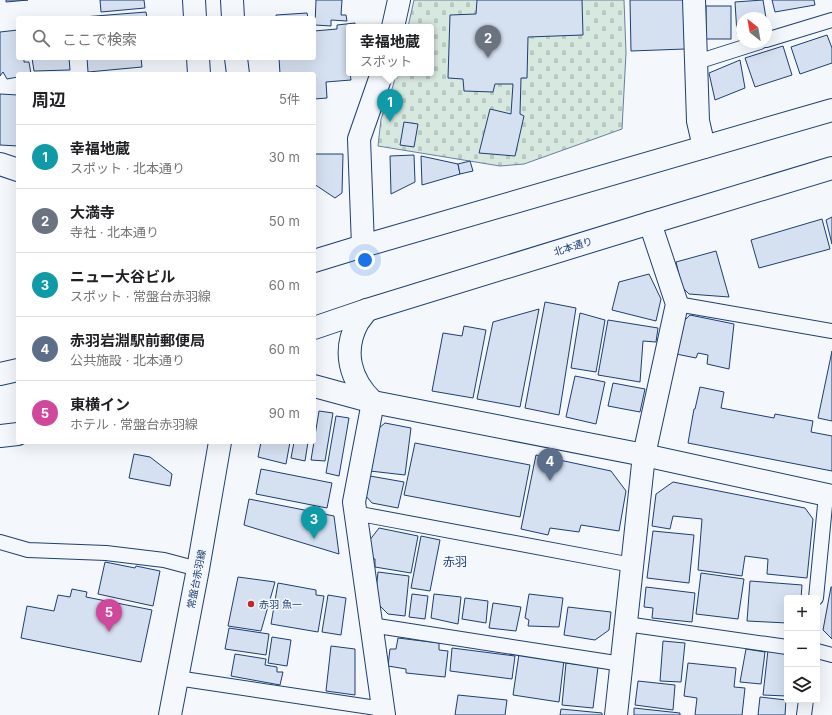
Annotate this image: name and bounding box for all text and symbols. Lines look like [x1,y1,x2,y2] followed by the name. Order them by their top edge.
[736,12,772,48] north arrow
[16,16,316,60] search box
[346,24,434,76] popup
[475,25,501,58] pin: 2
[30,27,52,49] icon: search
[62,30,137,49] text: ここで検索
[360,32,420,51] text: 幸福地蔵
[360,53,412,69] text: スポット
[377,89,403,122] pin: 1
[32,90,66,110] text: 周辺
[279,91,300,107] text: 5件
[70,139,130,158] text: 幸福地蔵
[42,149,48,165] text: 1
[269,149,300,165] text: 30 m
[70,160,185,176] text: スポット · 北本通り
[70,203,115,222] text: 大満寺
[41,213,49,229] text: 2
[269,213,300,229] text: 50 m
[70,224,159,240] text: 寺社 · 北本通り
[552,234,594,258] street label: 北本通り
[355,250,375,270] your location
[70,267,175,286] text: ニュー大谷ビル
[41,277,49,293] text: 3
[269,277,300,293] text: 60 m
[70,288,211,304] text: スポット · 常盤台赤羽線
[70,331,205,350] text: 赤羽岩淵駅前郵便局
[41,341,49,357] text: 4
[269,341,300,357] text: 60 m
[70,352,185,368] text: 公共施設 · 北本通り
[70,395,130,414] text: 東横イン
[41,405,49,421] text: 5
[269,405,300,421] text: 90 m
[70,416,198,432] text: ホテル · 常盤台赤羽線
[537,448,563,481] pin: 4
[301,506,327,539] pin: 3
[184,548,208,610] street label: 常盤台赤羽線
[443,554,467,569] district label: 赤羽
[784,595,820,703] map controls
[784,595,820,631] button: +
[259,598,302,610] place label: 赤羽 魚一
[96,599,122,632] pin: 5
[246,599,256,609] marker: 赤羽 魚一
[784,631,820,667] button: −
[784,667,820,703] button: layers

